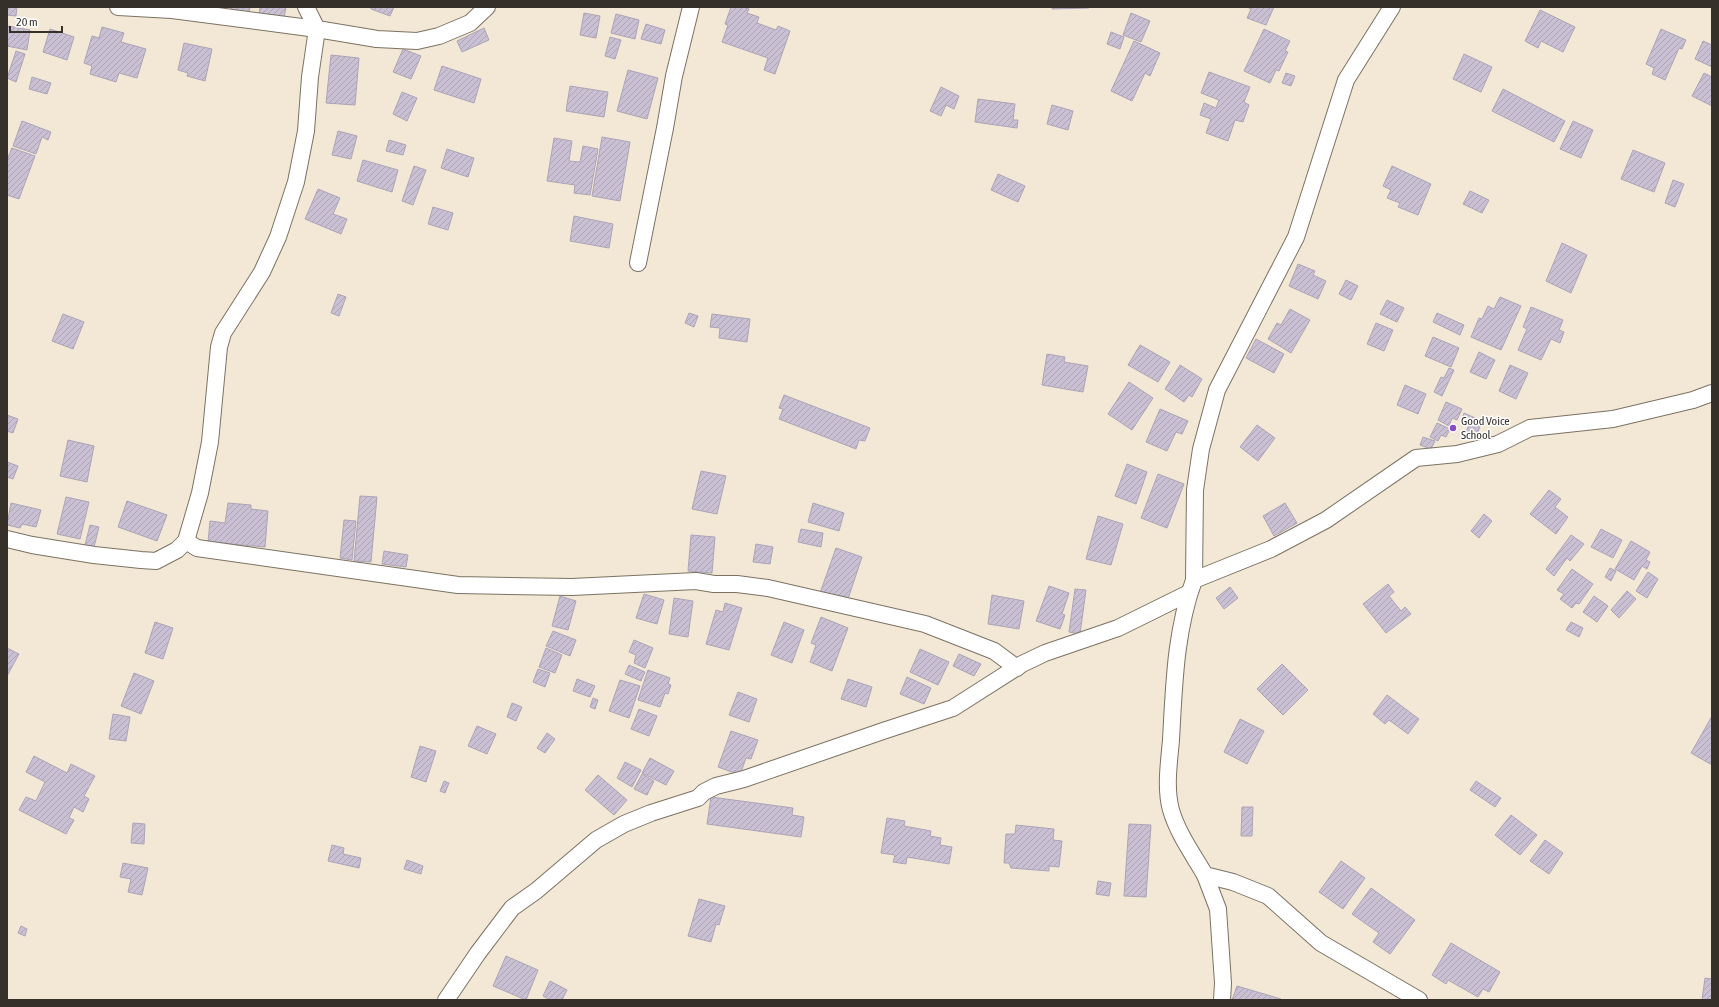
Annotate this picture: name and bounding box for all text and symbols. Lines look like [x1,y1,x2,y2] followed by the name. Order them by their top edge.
[10,8,62,34] scale bar
[16,15,38,29] text: 20 m
[1461,414,1510,442] place label: Good Voice School
[1448,423,1458,433] marker: Good Voice School

